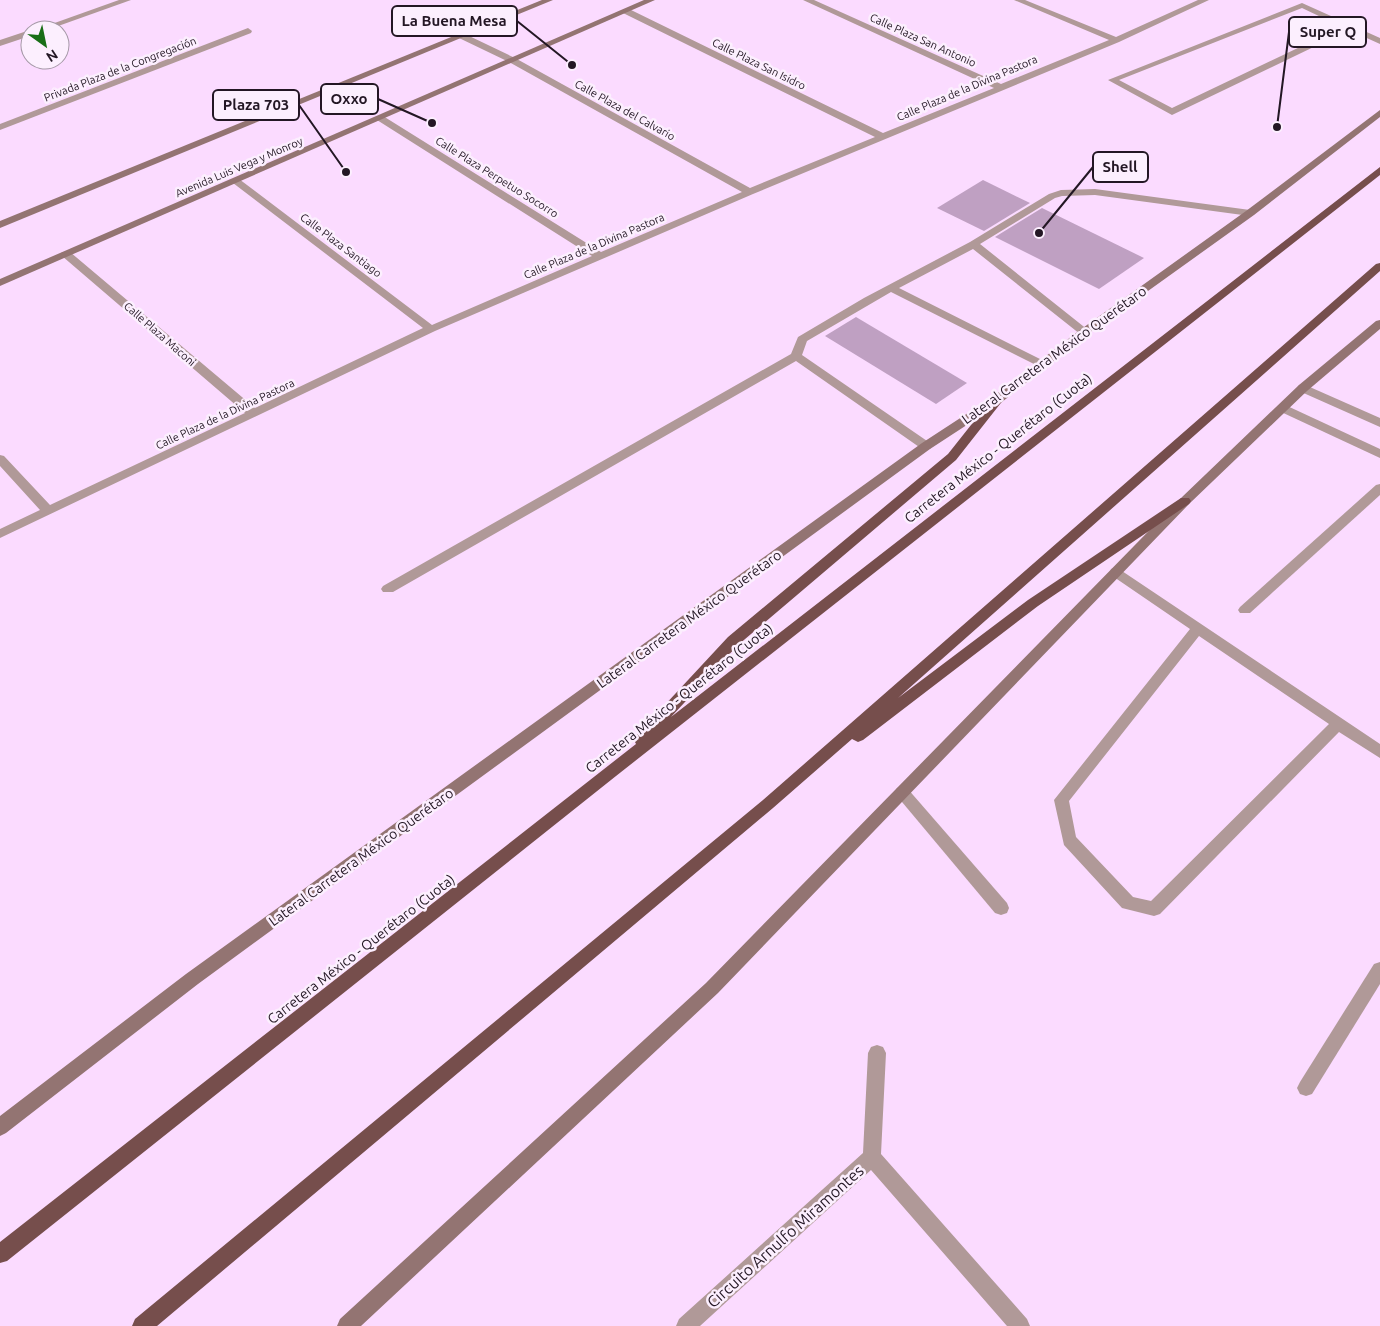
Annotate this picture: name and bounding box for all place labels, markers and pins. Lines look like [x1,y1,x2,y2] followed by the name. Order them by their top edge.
[392,6,517,36] callout: La Buena Mesa
[1289,17,1366,47] callout: Super Q
[321,84,378,114] callout: Oxxo
[213,90,299,120] callout: Plaza 703
[1093,152,1148,182] callout: Shell

